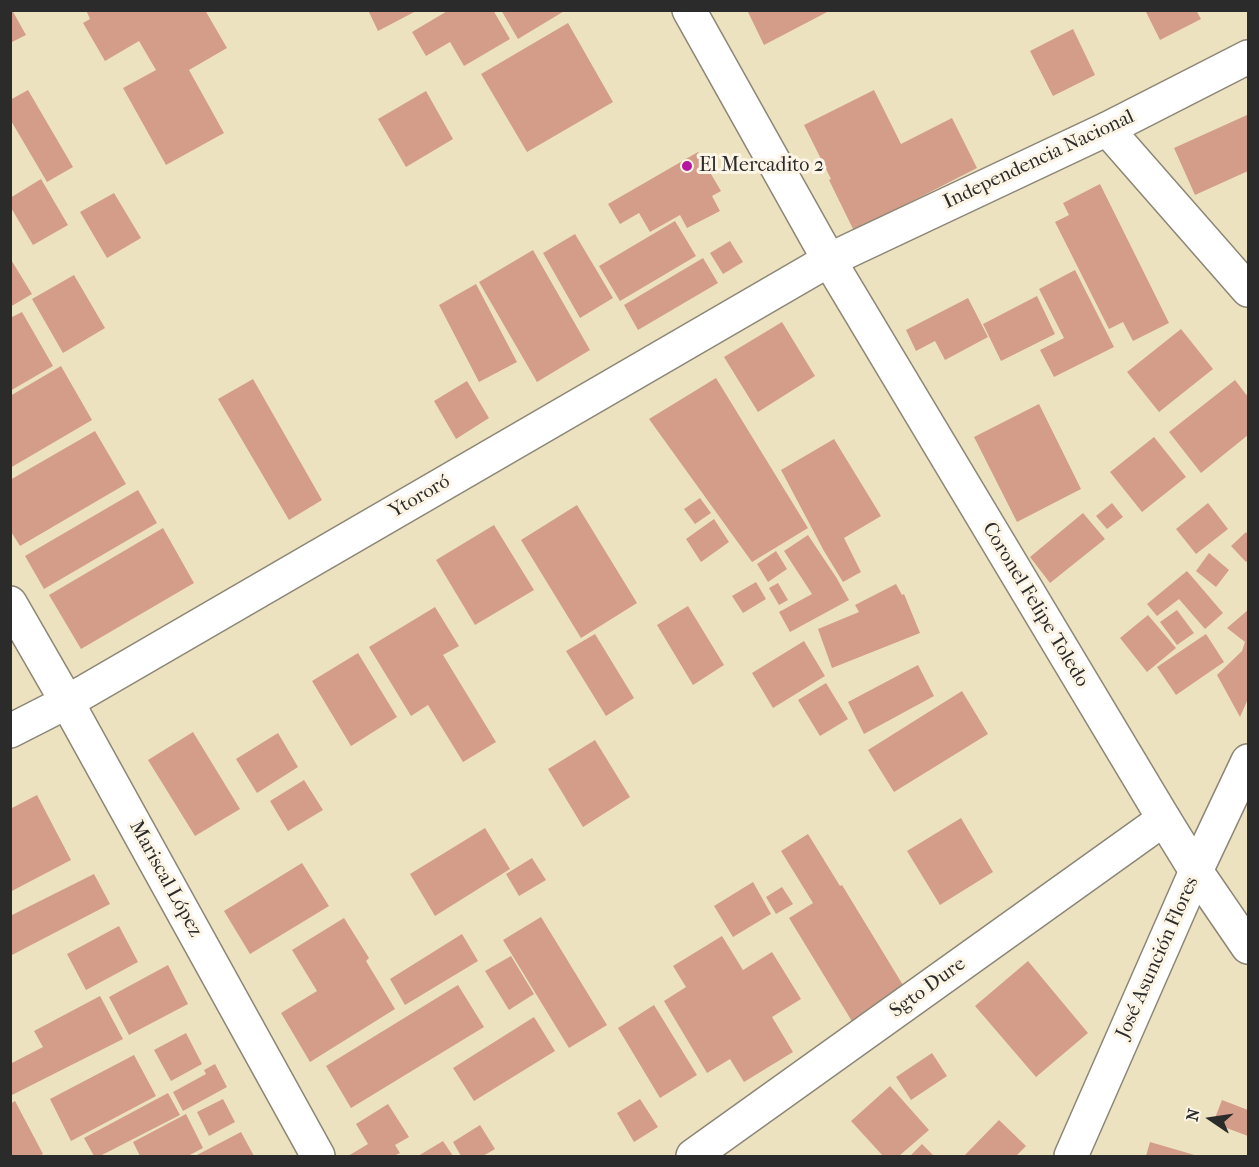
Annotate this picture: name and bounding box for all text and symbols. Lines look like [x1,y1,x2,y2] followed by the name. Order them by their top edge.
[940,105,1138,215] street label: Independencia Nacional
[699,154,824,178] place label: El Mercadito 2
[680,159,694,173] marker: El Mercadito 2
[385,470,455,524] street label: Ytororó
[976,518,1094,692] street label: Coronel Felipe Toledo
[123,817,207,941] street label: Mariscal López
[1112,873,1204,1043] street label: José Asunción Flores
[885,953,971,1023] street label: Sgto Dure
[1181,1089,1241,1149] north arrow
[1182,1107,1204,1123] text: N

